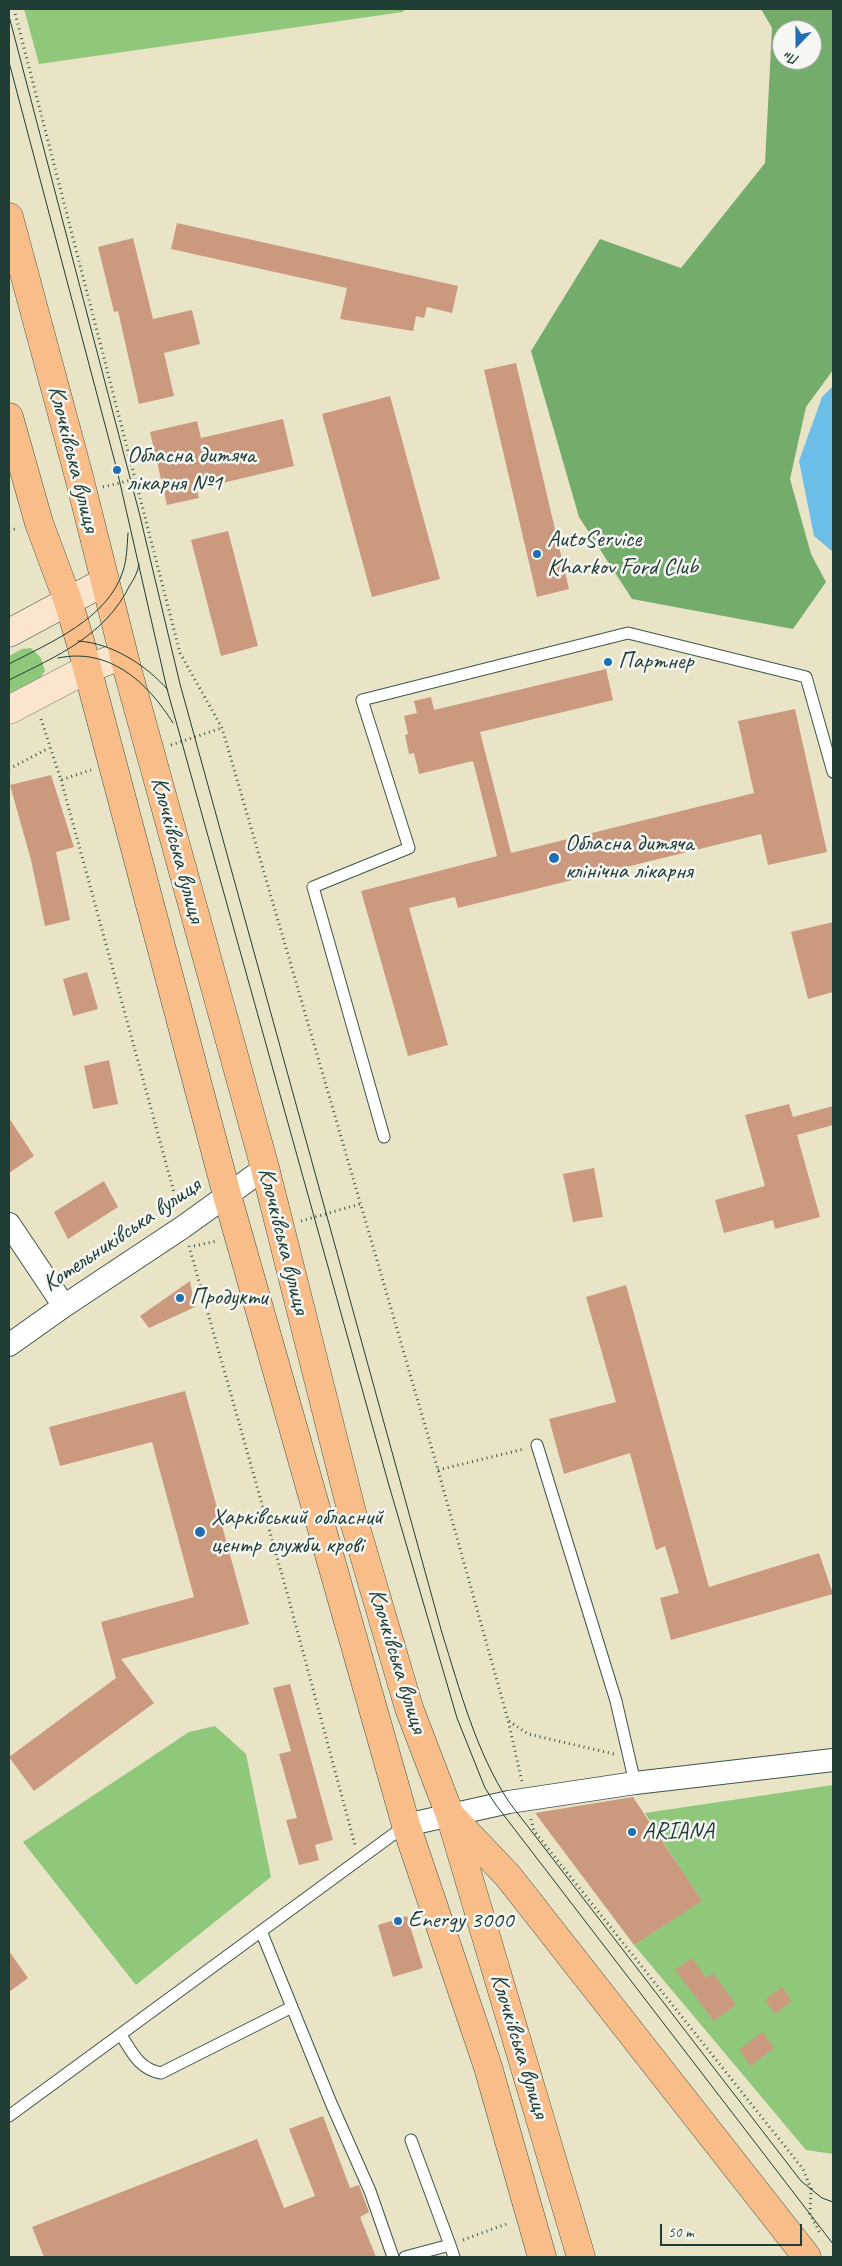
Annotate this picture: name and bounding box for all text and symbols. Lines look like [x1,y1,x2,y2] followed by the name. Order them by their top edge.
[772,20,822,70] north arrow
[782,48,802,69] text: Пн
[41,383,105,535] street label: Клочківська вулиця
[127,442,255,498] place label: Обласна дитяча лікарня №1
[111,464,123,476] marker: Обласна дитяча лікарня №1
[547,526,698,582] place label: AutoService Kharkov Ford Club
[531,548,543,560] marker: AutoService Kharkov Ford Club
[618,648,694,676] place label: Партнер
[602,656,614,668] marker: Партнер
[144,774,210,926] street label: Клочківська вулиця
[565,830,693,886] place label: Обласна дитяча клінічна лікарня
[547,851,561,865] marker: Обласна дитяча клінічна лікарня
[251,1165,315,1317] street label: Клочківська вулиця
[37,1171,207,1299] street label: Котельниківська вулиця
[190,1284,267,1312] place label: Продукти
[174,1292,186,1304] marker: Продукти
[211,1504,383,1560] place label: Харківський обласний центр служби крові
[193,1525,207,1539] marker: Харківський обласний центр служби крові
[361,1585,433,1737] street label: Клочківська вулиця
[642,1818,714,1846] place label: ARIANA
[626,1826,638,1838] marker: ARIANA
[408,1907,514,1935] place label: Energy 3000
[392,1915,404,1927] marker: Energy 3000
[483,1970,555,2122] street label: Клочківська вулиця
[662,2214,804,2246] scale bar
[668,2223,694,2242] text: 50 m

